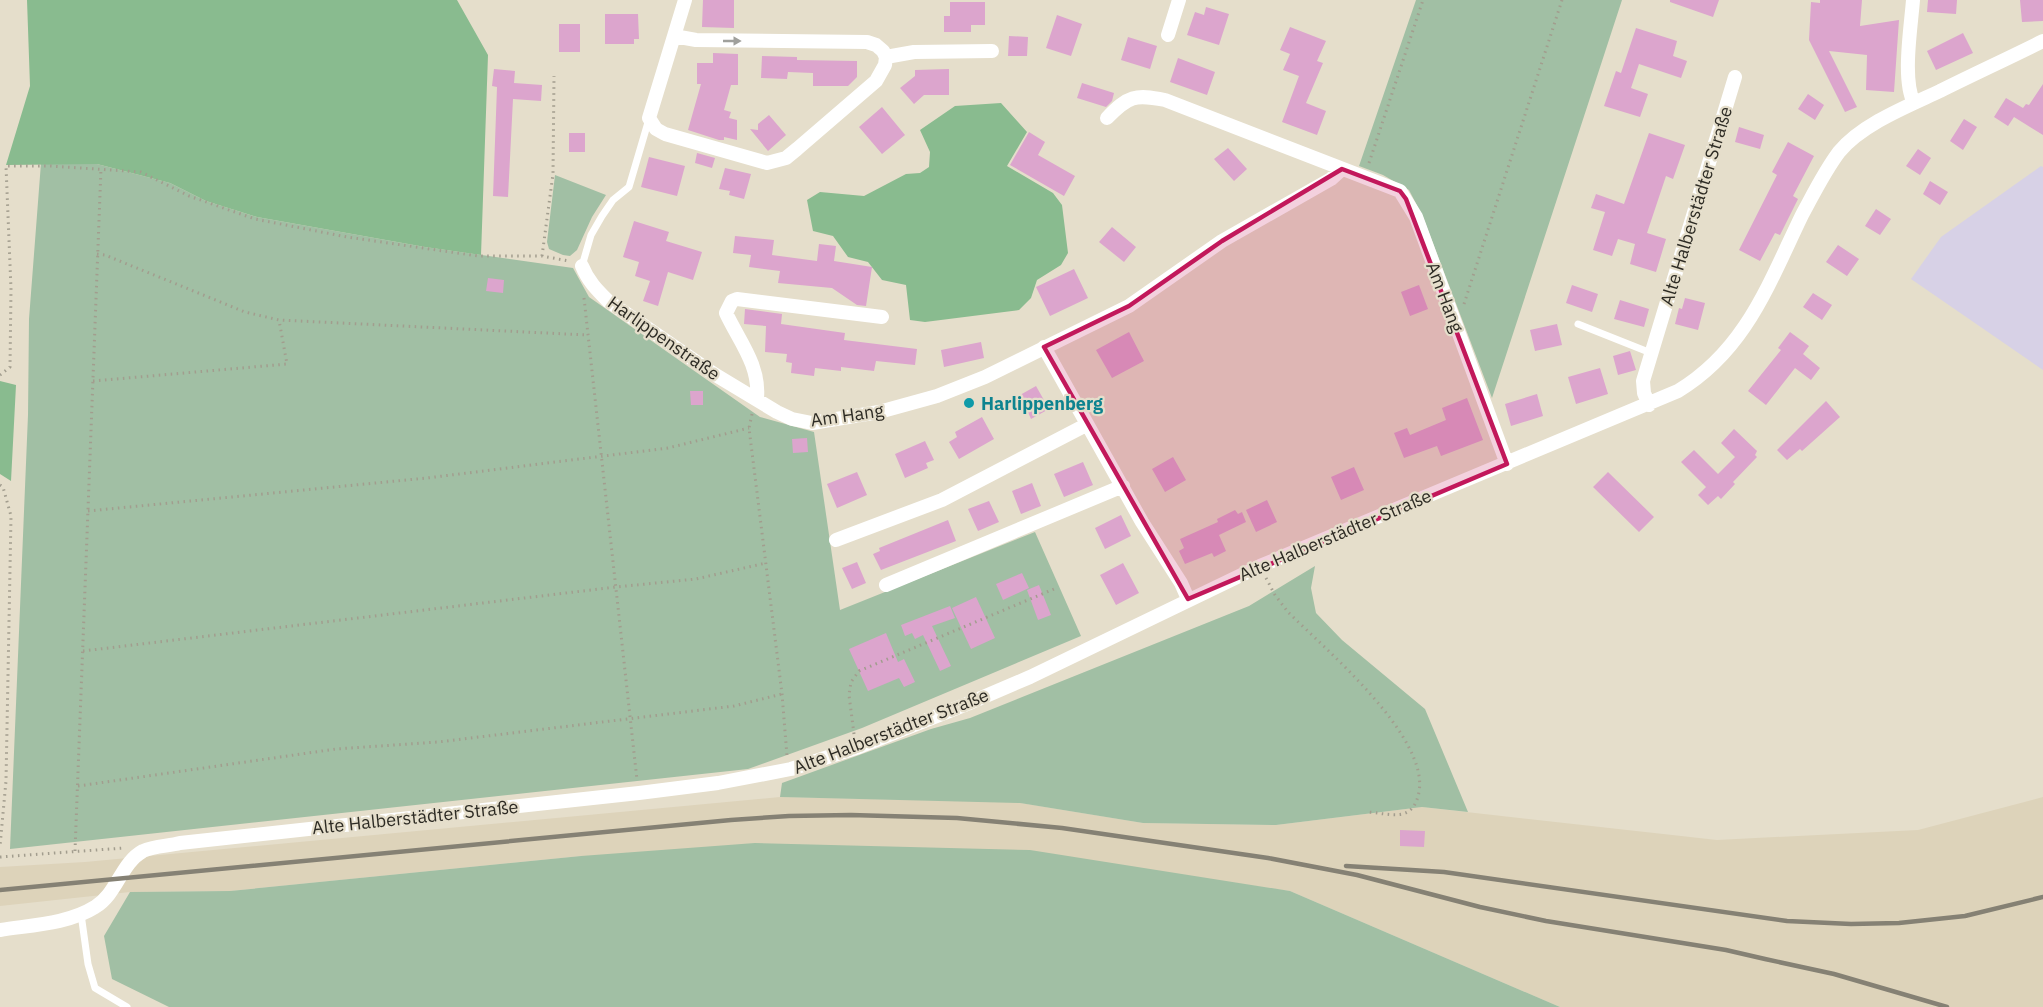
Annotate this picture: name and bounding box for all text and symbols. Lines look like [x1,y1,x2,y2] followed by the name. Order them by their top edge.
[723,36,742,46] one-way arrow
[1655,103,1737,308] street label: Alte Halberstädter Straße
[1421,259,1469,336] street label: Am Hang
[603,291,725,385] street label: Harlippenstraße
[981,392,1103,415] place label: Harlippenberg
[962,396,976,410] marker: Harlippenberg
[809,398,886,432] street label: Am Hang
[1235,484,1435,586] street label: Alte Halberstädter Straße
[790,683,992,779] street label: Alte Halberstädter Straße
[311,795,519,839] street label: Alte Halberstädter Straße

